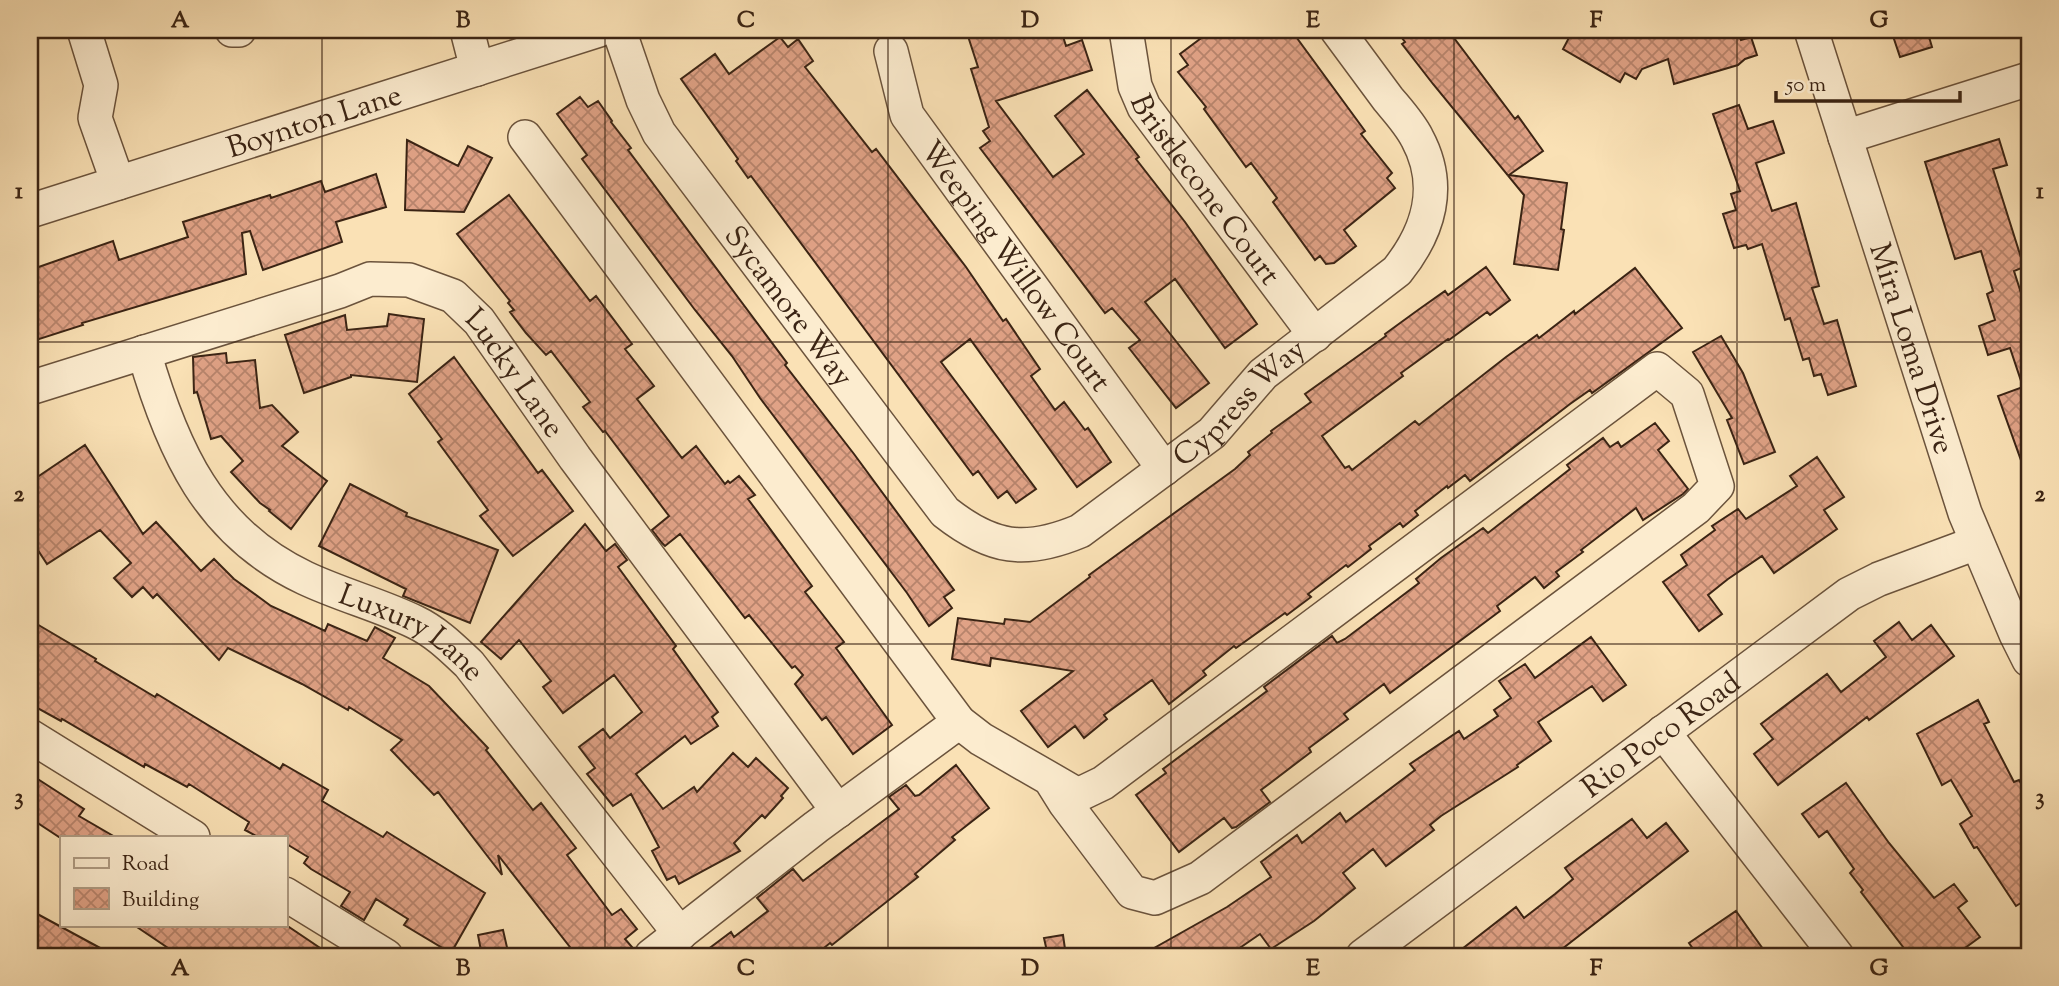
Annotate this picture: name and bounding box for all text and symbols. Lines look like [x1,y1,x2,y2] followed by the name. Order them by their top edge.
[171,5,190,38] text: A
[456,5,471,38] text: B
[737,5,755,38] text: C
[1021,5,1039,38] text: D
[1306,5,1320,38] text: E
[1590,5,1603,38] text: F
[1870,5,1889,38] text: G
[1776,60,1959,104] scale bar
[1785,71,1826,101] text: 50 m
[222,75,408,171] street label: Boynton Lane
[1117,88,1289,295] street label: Bristlecone Court
[908,133,1120,402] street label: Weeping Willow Court
[15,176,23,209] text: 1
[2036,176,2044,209] text: 1
[712,218,862,397] street label: Sycamore Way
[1856,238,1964,460] street label: Mira Loma Drive
[454,299,574,447] street label: Lucky Lane
[1165,330,1316,479] street label: Cypress Way
[14,479,25,512] text: 2
[2035,479,2046,512] text: 2
[332,575,494,691] street label: Luxury Lane
[1574,663,1751,810] street label: Rio Poco Road
[14,782,24,815] text: 3
[2035,782,2045,815] text: 3
[60,836,287,926] legend
[122,850,169,880] text: Road
[122,886,199,916] text: Building
[171,953,190,986] text: A
[456,953,471,986] text: B
[737,953,755,986] text: C
[1021,953,1039,986] text: D
[1306,953,1320,986] text: E
[1590,953,1603,986] text: F
[1870,953,1889,986] text: G

